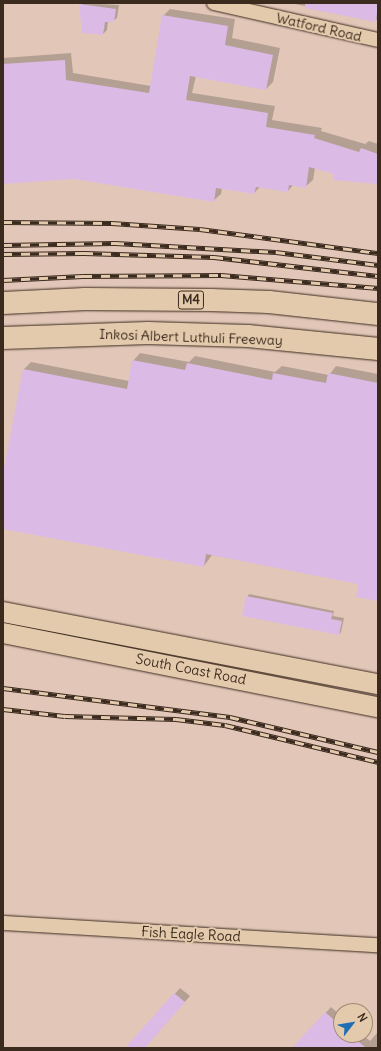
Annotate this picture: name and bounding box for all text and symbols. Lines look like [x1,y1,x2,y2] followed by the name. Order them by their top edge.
[275,9,363,45] street label: Watford Road
[177,289,205,311] road number: M4
[99,325,283,349] street label: Inkosi Albert Luthuli Freeway
[134,650,248,688] street label: South Coast Road
[141,923,241,945] street label: Fish Eagle Road
[333,1003,373,1043] north arrow
[354,1010,370,1024] text: N

